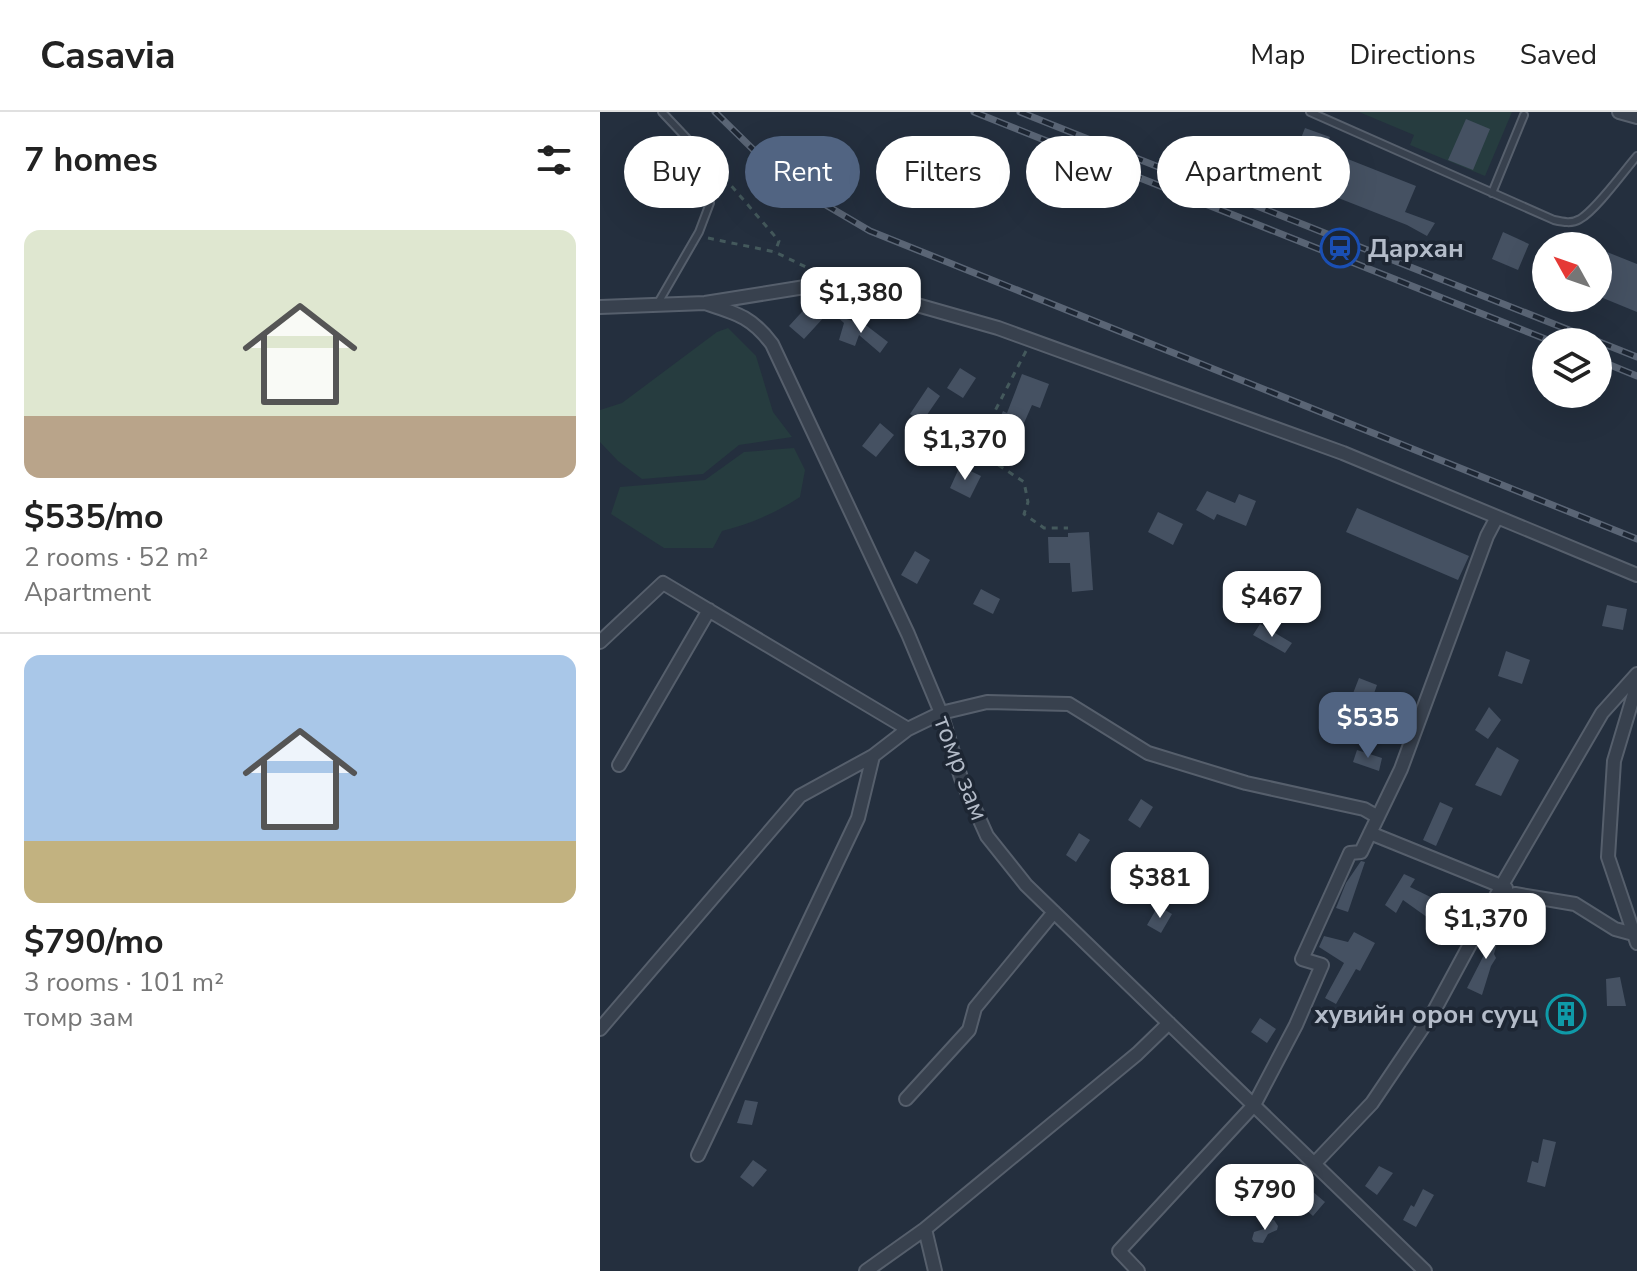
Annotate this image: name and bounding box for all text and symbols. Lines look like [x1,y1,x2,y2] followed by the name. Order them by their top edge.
[40,30,176,81] text: Casavia
[1250,36,1305,74] text: Map
[1349,36,1476,74] text: Directions
[1520,36,1597,74] text: Saved
[624,136,729,208] chip: Buy
[745,136,860,208] chip: Rent
[876,136,1010,208] chip: Filters
[1026,136,1141,208] chip: New
[1157,136,1350,208] chip: Apartment
[24,137,158,183] text: 7 homes
[532,138,576,182] icon: filters
[1319,227,1361,269] station icon: Дархан
[1368,231,1464,266] place label: Дархан
[1532,232,1612,312] north arrow
[1532,232,1612,408] map controls
[796,267,926,335] pin: $1,380
[819,275,903,310] text: $1,380
[228,282,372,426] icon: home
[1532,328,1612,408] button: layers
[900,414,1030,482] pin: $1,370
[923,422,1007,457] text: $1,370
[24,494,164,540] text: $535/mo
[24,540,208,575] text: 2 rooms · 52 m²
[1225,571,1319,639] pin: $467
[24,575,151,610] text: Apartment
[1241,579,1303,614] text: $467
[1321,692,1415,760] pin: $535
[1337,700,1399,735] text: $535
[228,707,372,851] icon: home
[925,711,997,825] street label: томр зам
[1113,852,1207,920] pin: $381
[1129,860,1191,895] text: $381
[1421,893,1551,961] pin: $1,370
[1444,901,1528,936] text: $1,370
[24,919,164,965] text: $790/mo
[24,965,224,1000] text: 3 rooms · 101 m²
[1545,993,1587,1035] building icon: хувийн орон сууц
[1314,997,1538,1032] place label: хувийн орон сууц
[24,1000,134,1035] text: томр зам
[1218,1164,1312,1232] pin: $790
[1234,1172,1296,1207] text: $790

